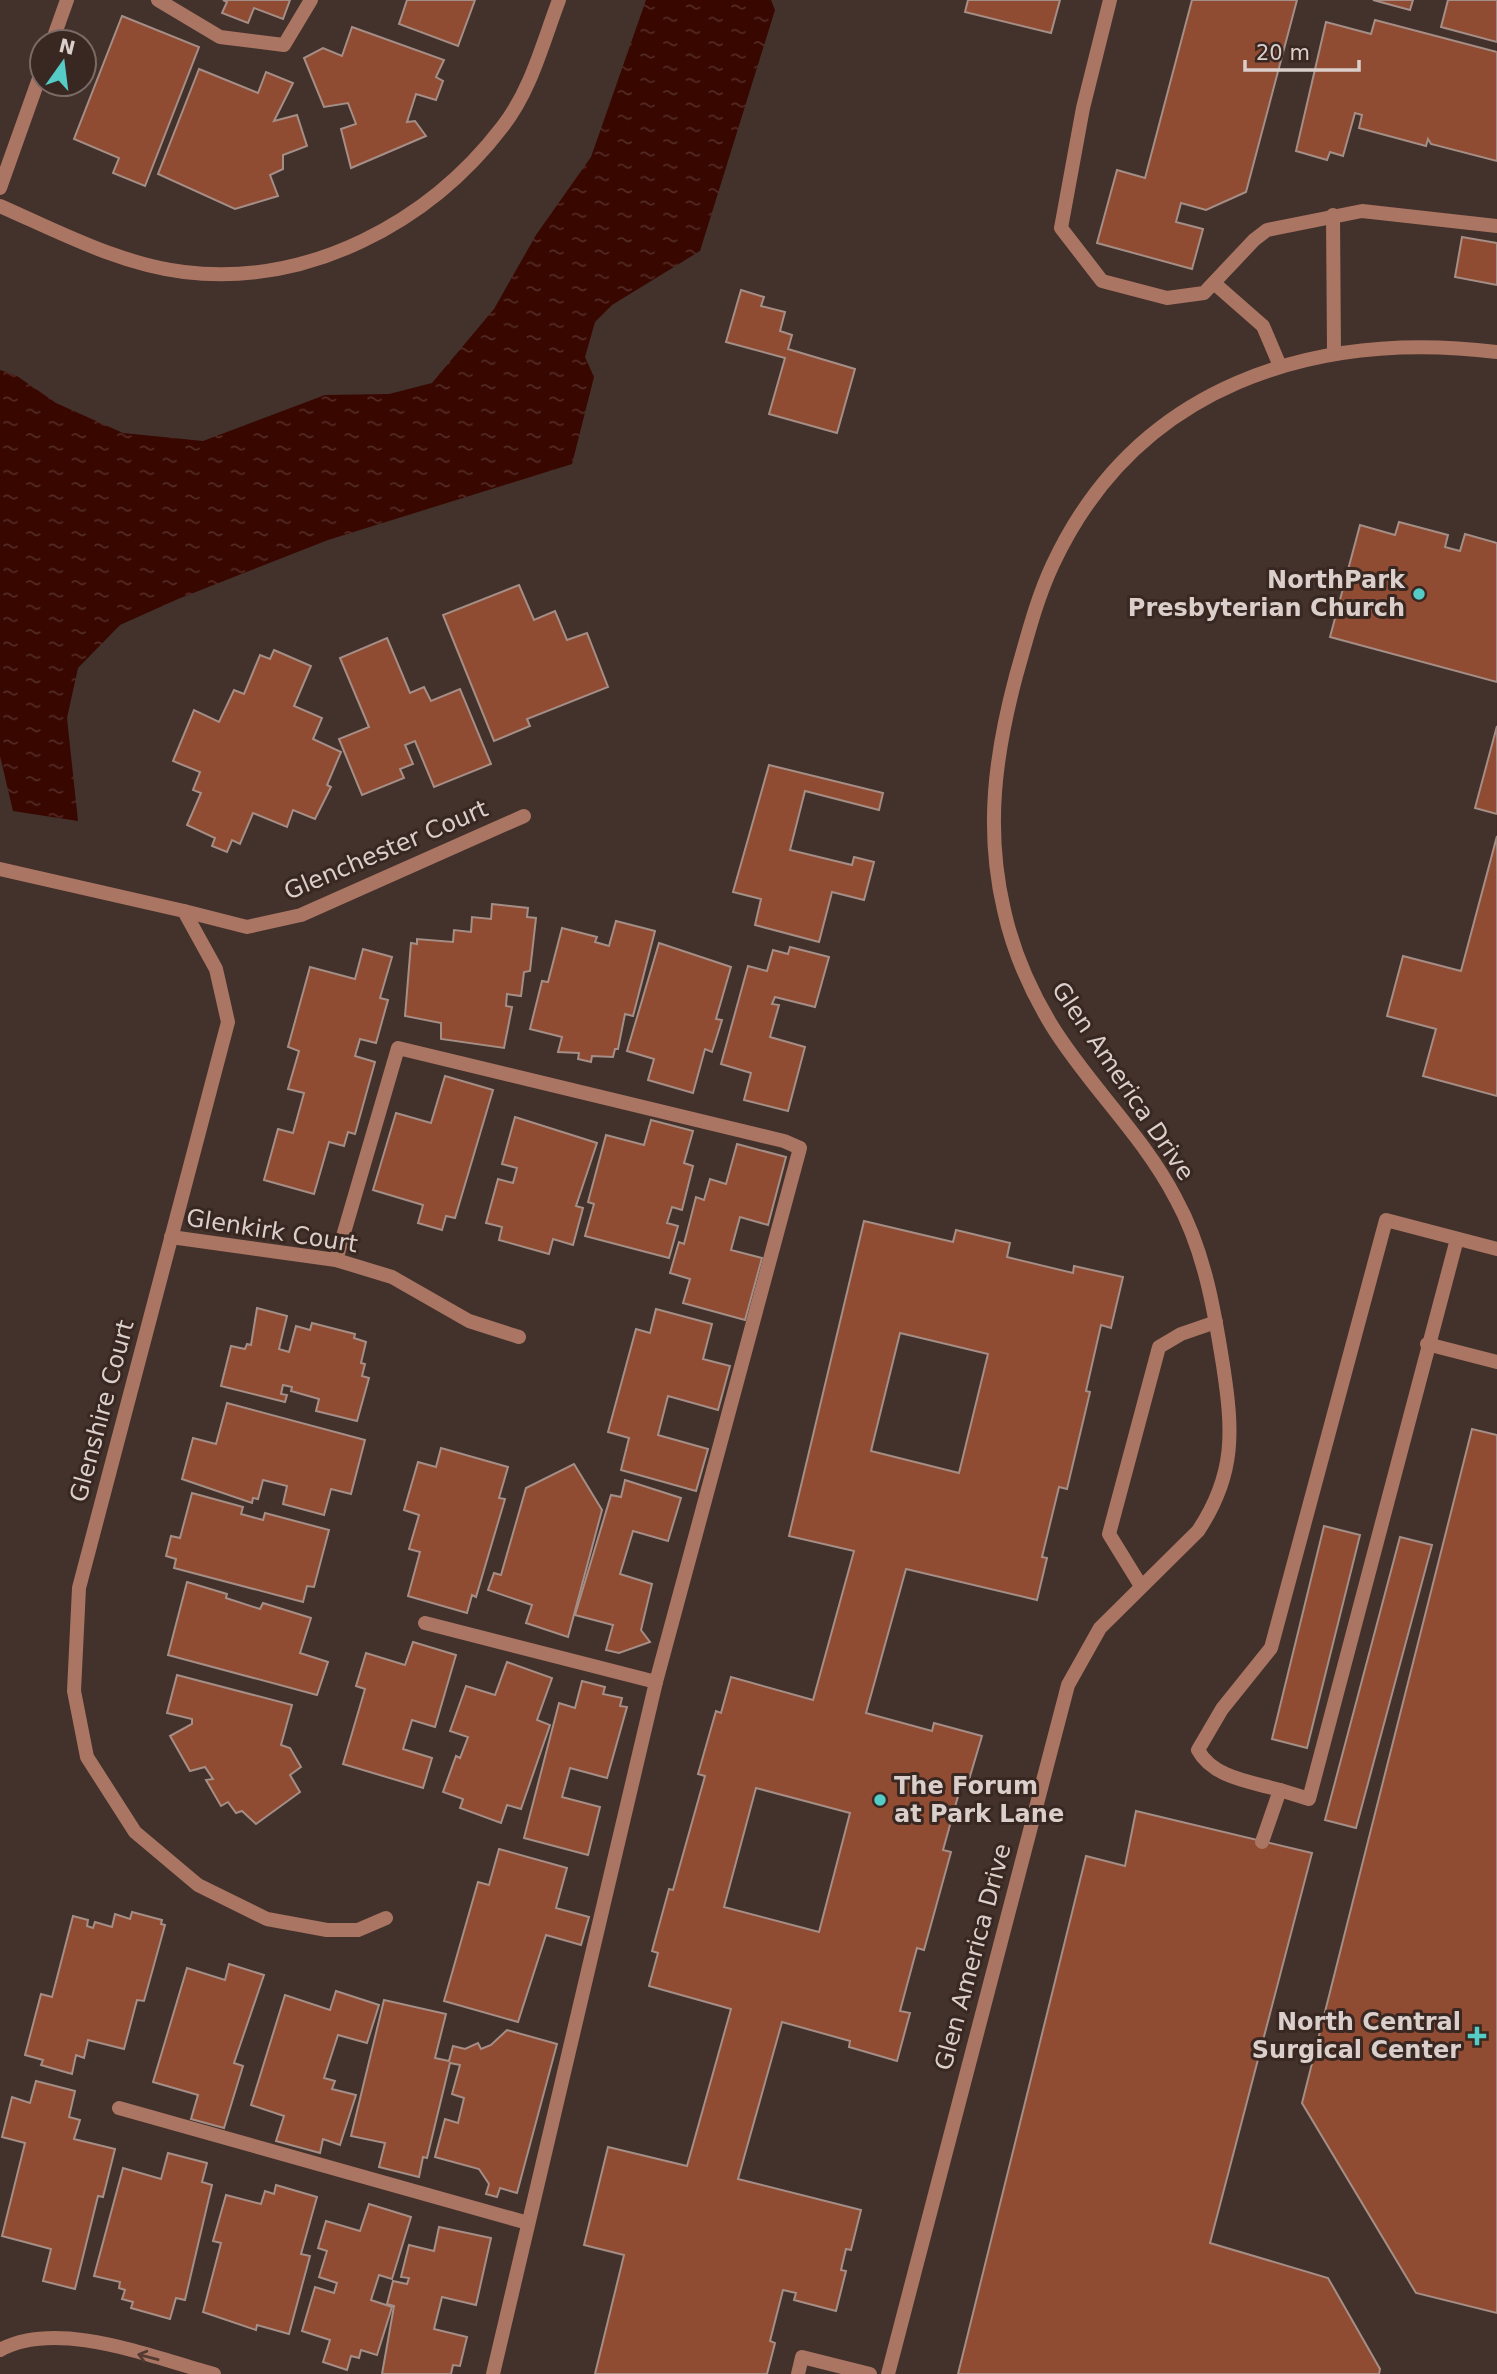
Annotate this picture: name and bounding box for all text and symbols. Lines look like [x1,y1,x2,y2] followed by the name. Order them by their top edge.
[28,28,98,98] north arrow
[1245,28,1359,72] scale bar
[57,34,77,59] text: N
[1256,41,1310,65] text: 20 m
[1128,566,1406,622] place label: NorthPark Presbyterian Church
[1411,586,1427,602] marker: NorthPark Presbyterian Church
[280,794,492,906] street label: Glenchester Court
[1046,976,1200,1186] street label: Glen America Drive
[184,1204,360,1258] street label: Glenkirk Court
[64,1317,140,1505] street label: Glenshire Court
[894,1772,1064,1828] place label: The Forum at Park Lane
[872,1792,888,1808] marker: The Forum at Park Lane
[929,1841,1017,2073] street label: Glen America Drive
[1252,2008,1461,2064] place label: North Central Surgical Center
[1467,2026,1487,2046] marker: North Central Surgical Center
[137,2350,160,2363] one-way arrow

